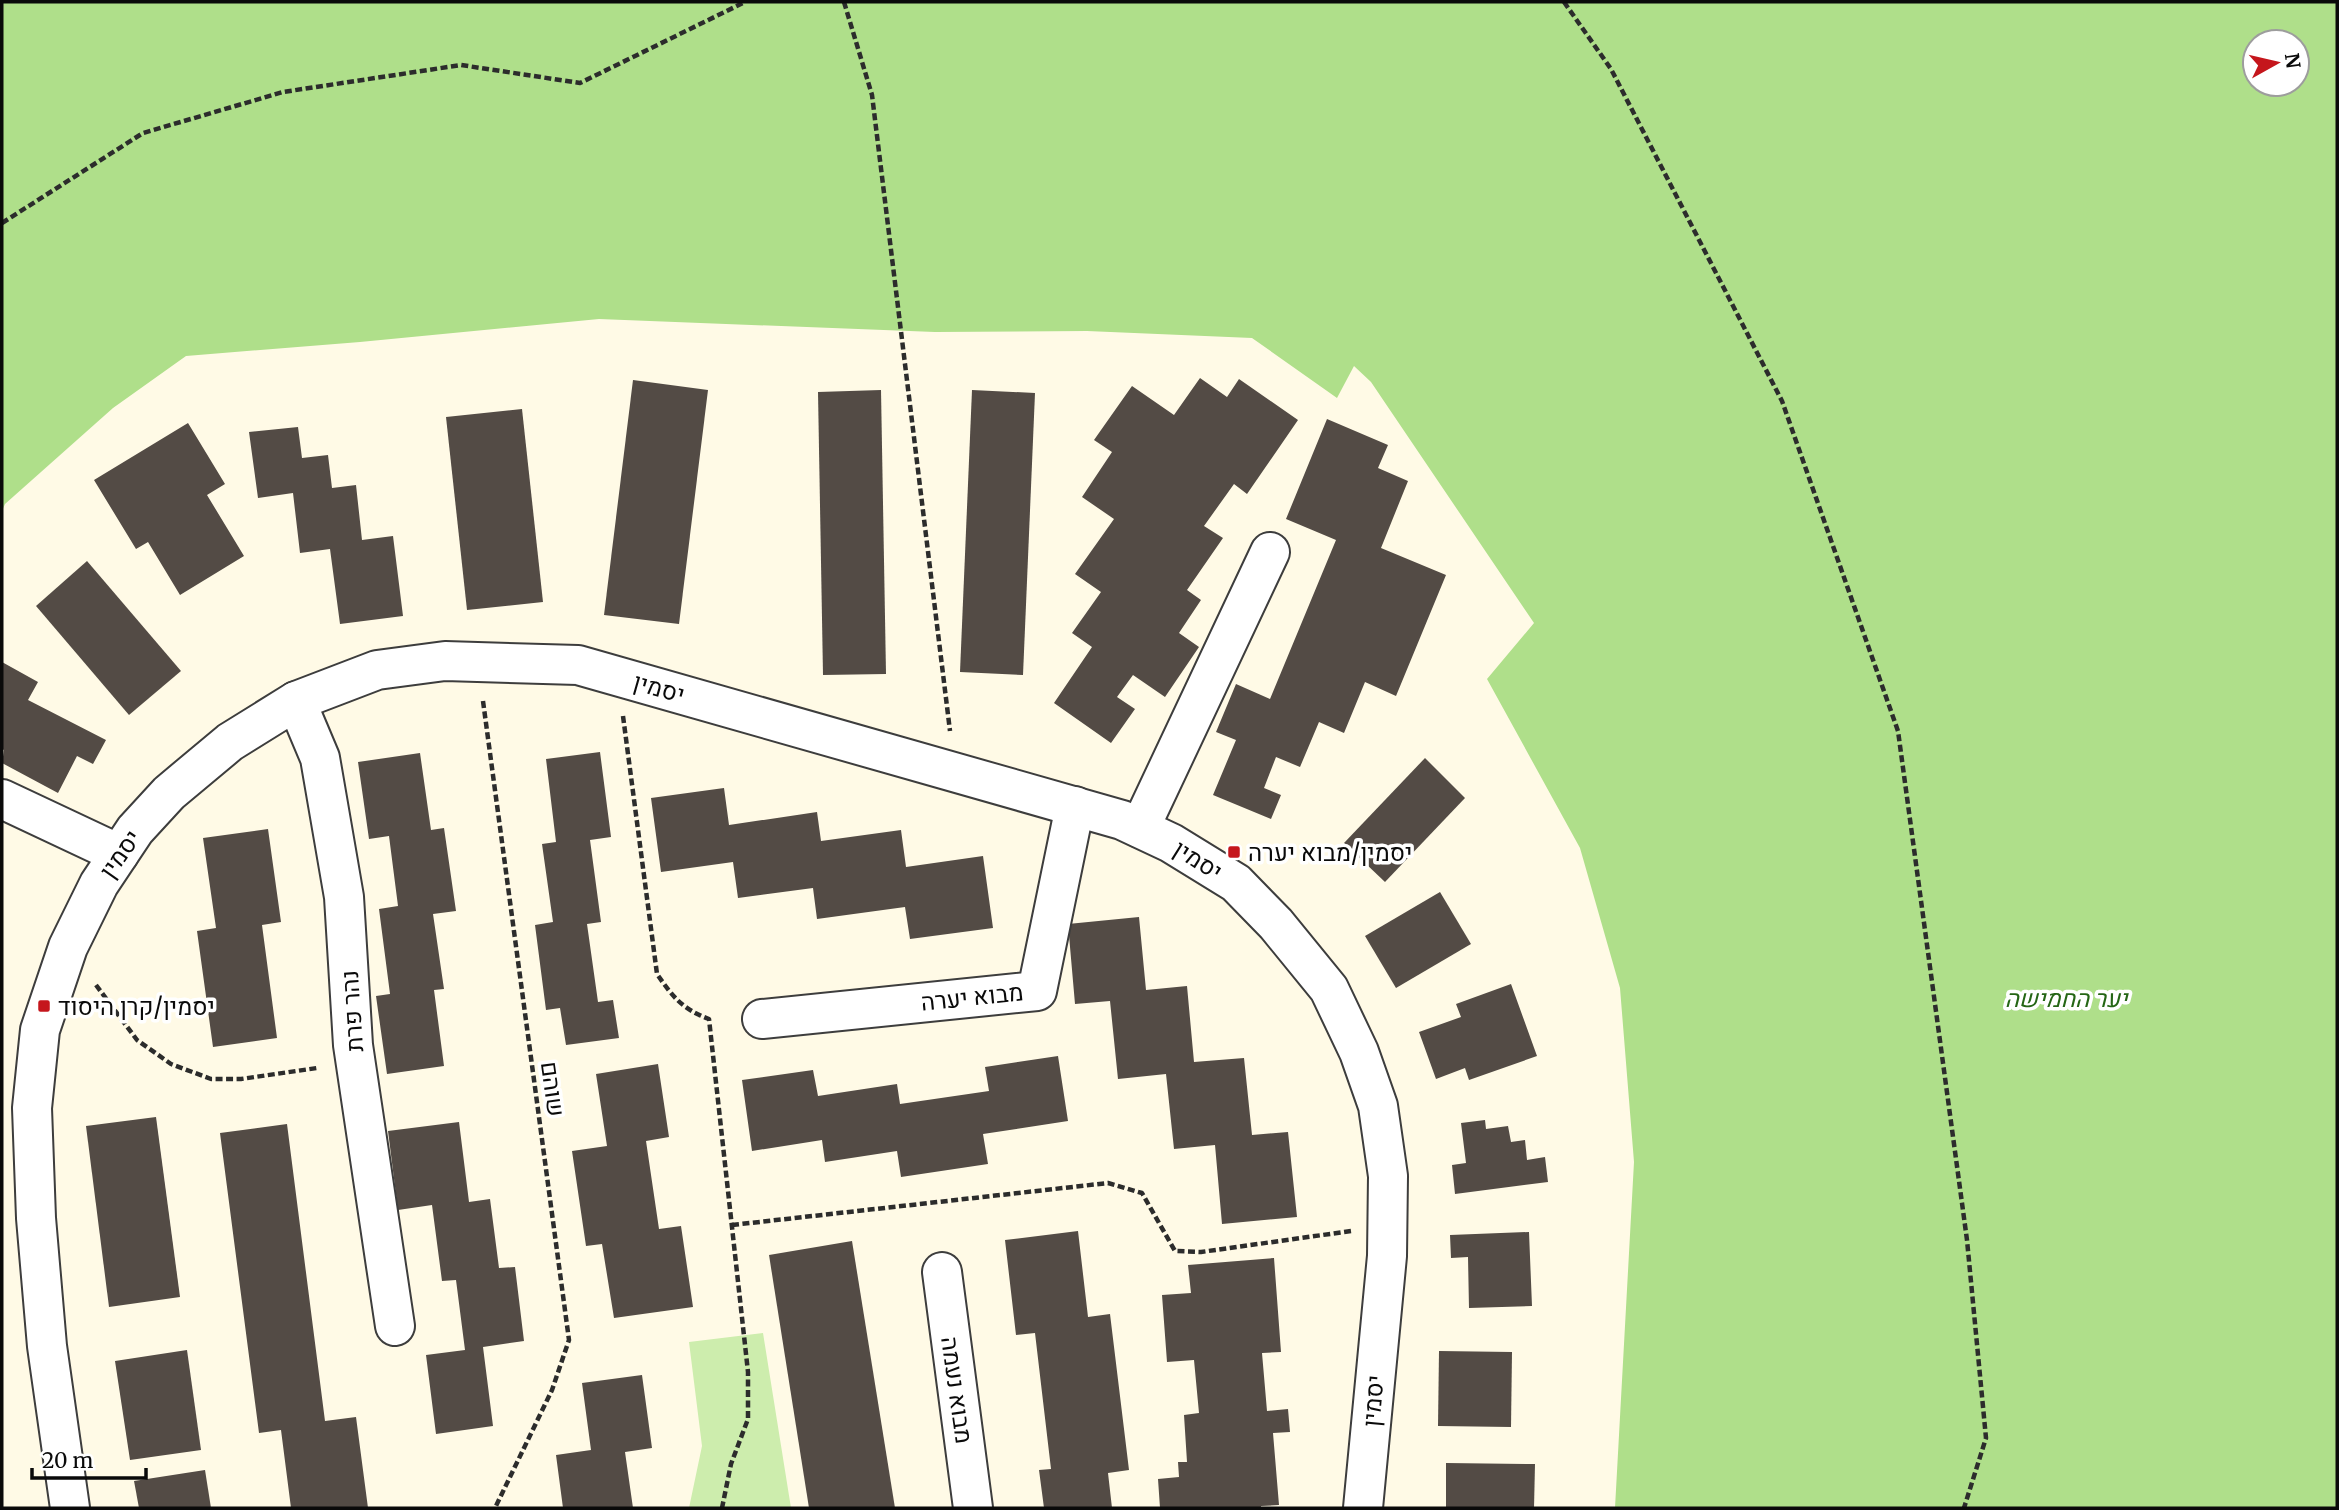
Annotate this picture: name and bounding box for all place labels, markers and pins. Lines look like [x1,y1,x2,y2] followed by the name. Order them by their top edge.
[1248,837,1412,868] place label: יסמין/מבוא יערה
[1226,844,1242,860] marker: יסמין/מבוא יערה
[58,991,215,1022] place label: יסמין/קרן היסוד
[36,998,52,1014] marker: יסמין/קרן היסוד

